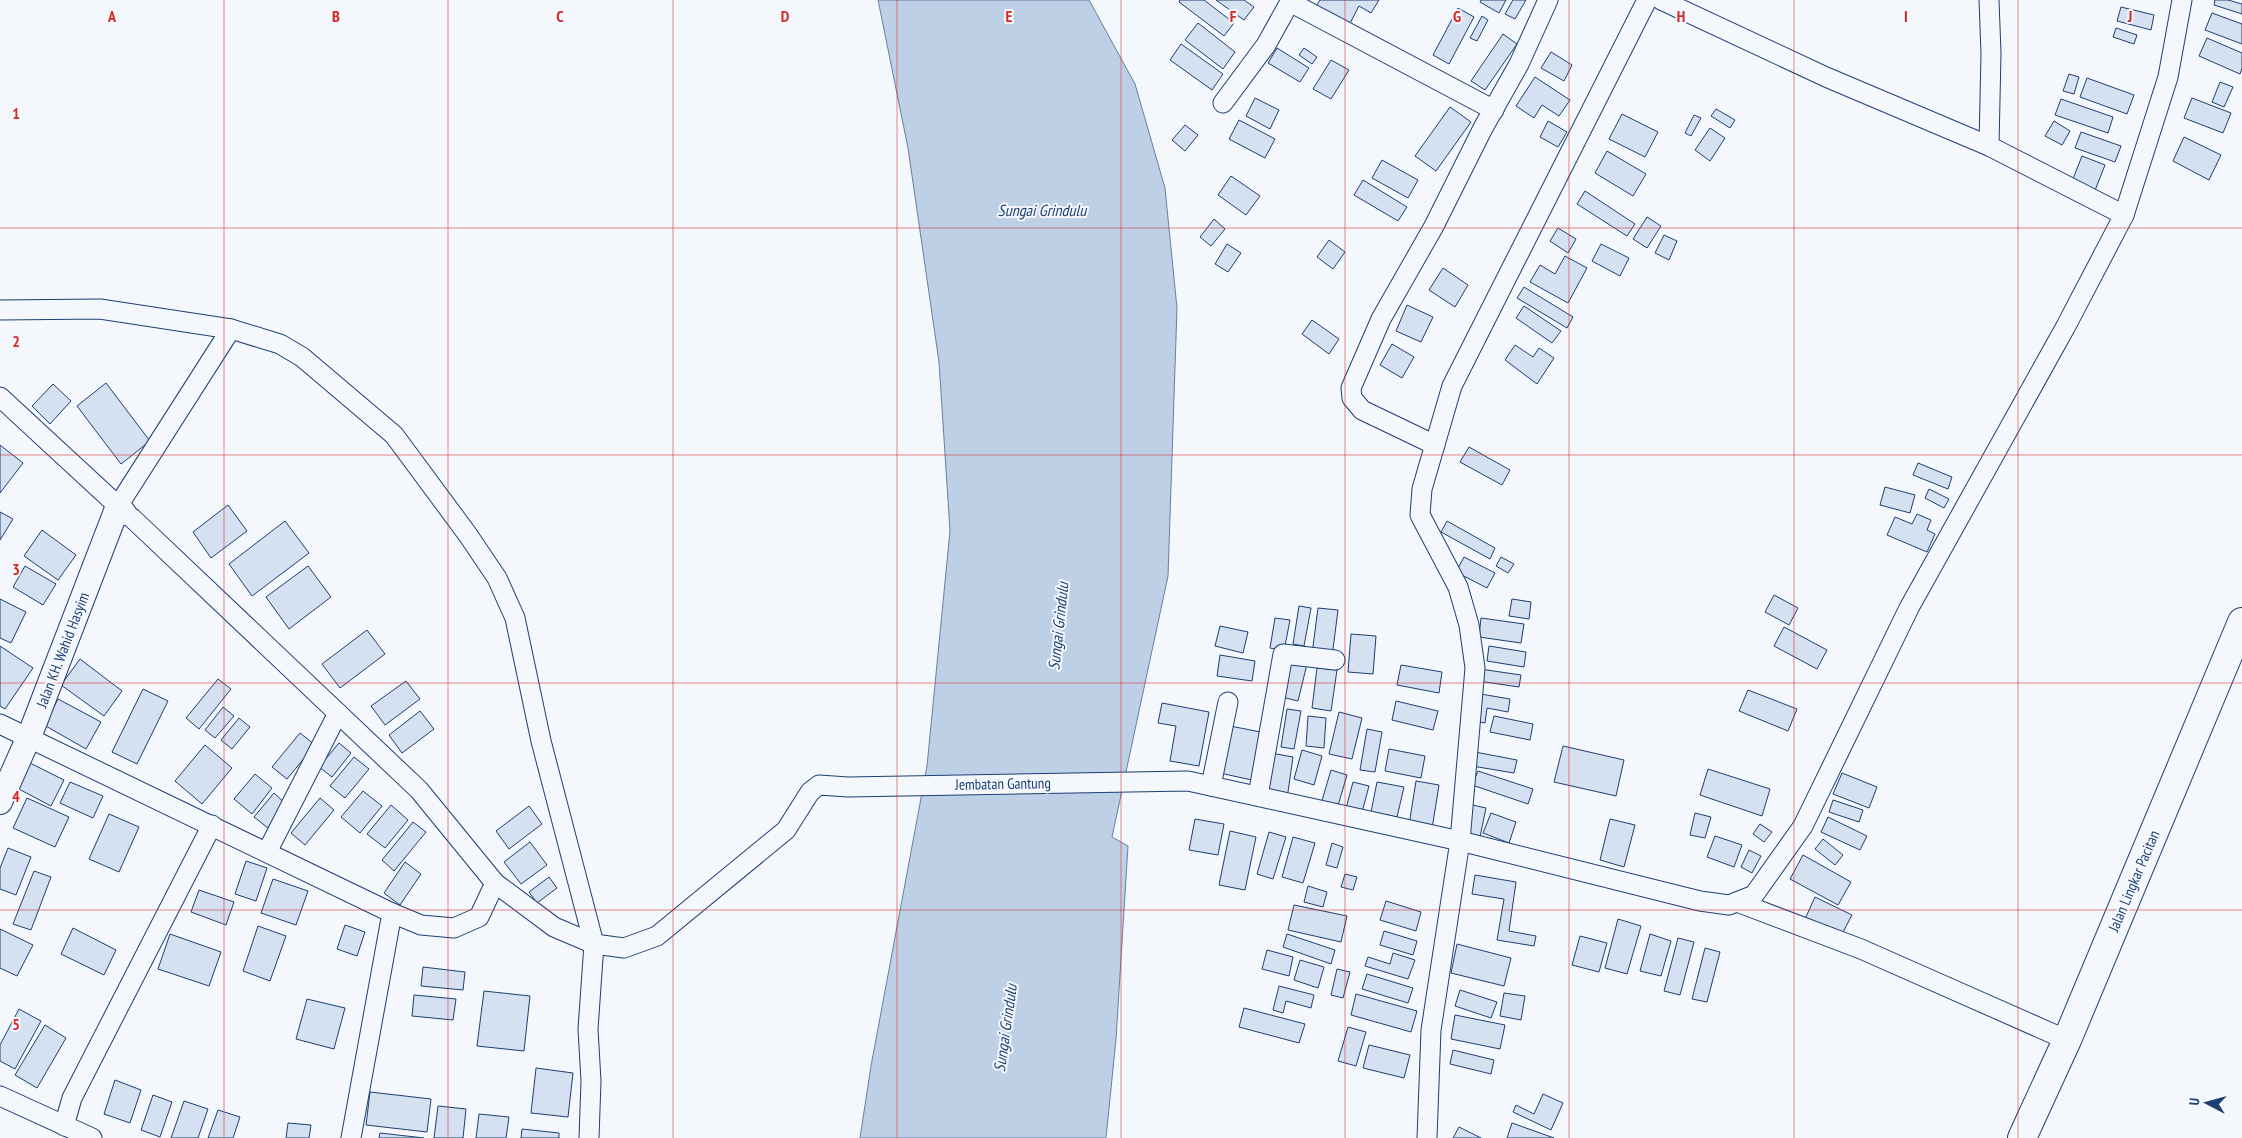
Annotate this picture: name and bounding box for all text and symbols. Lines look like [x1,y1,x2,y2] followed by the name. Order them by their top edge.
[107,6,117,26] text: A
[332,6,340,26] text: B
[556,6,564,26] text: C
[781,6,790,26] text: D
[1006,6,1013,26] text: E
[1230,6,1237,26] text: F
[1453,6,1461,26] text: G
[1677,6,1685,26] text: H
[1904,6,1908,26] text: I
[2127,6,2132,26] text: J
[12,103,20,123] text: 1
[998,200,1087,220] water label: Sungai Grindulu
[12,331,20,351] text: 2
[12,559,20,579] text: 3
[1043,580,1073,671] water label: Sungai Grindulu
[31,590,93,711] street label: Jalan KH. Wahid Hasyim
[954,773,1051,794] street label: Jembatan Gantung
[12,786,20,806] text: 4
[2103,827,2163,935] street label: Jalan Lingkar Pacitan
[989,982,1021,1073] water label: Sungai Grindulu
[12,1014,20,1034] text: 5
[2182,1078,2232,1128] north arrow
[2185,1097,2203,1106] text: U

